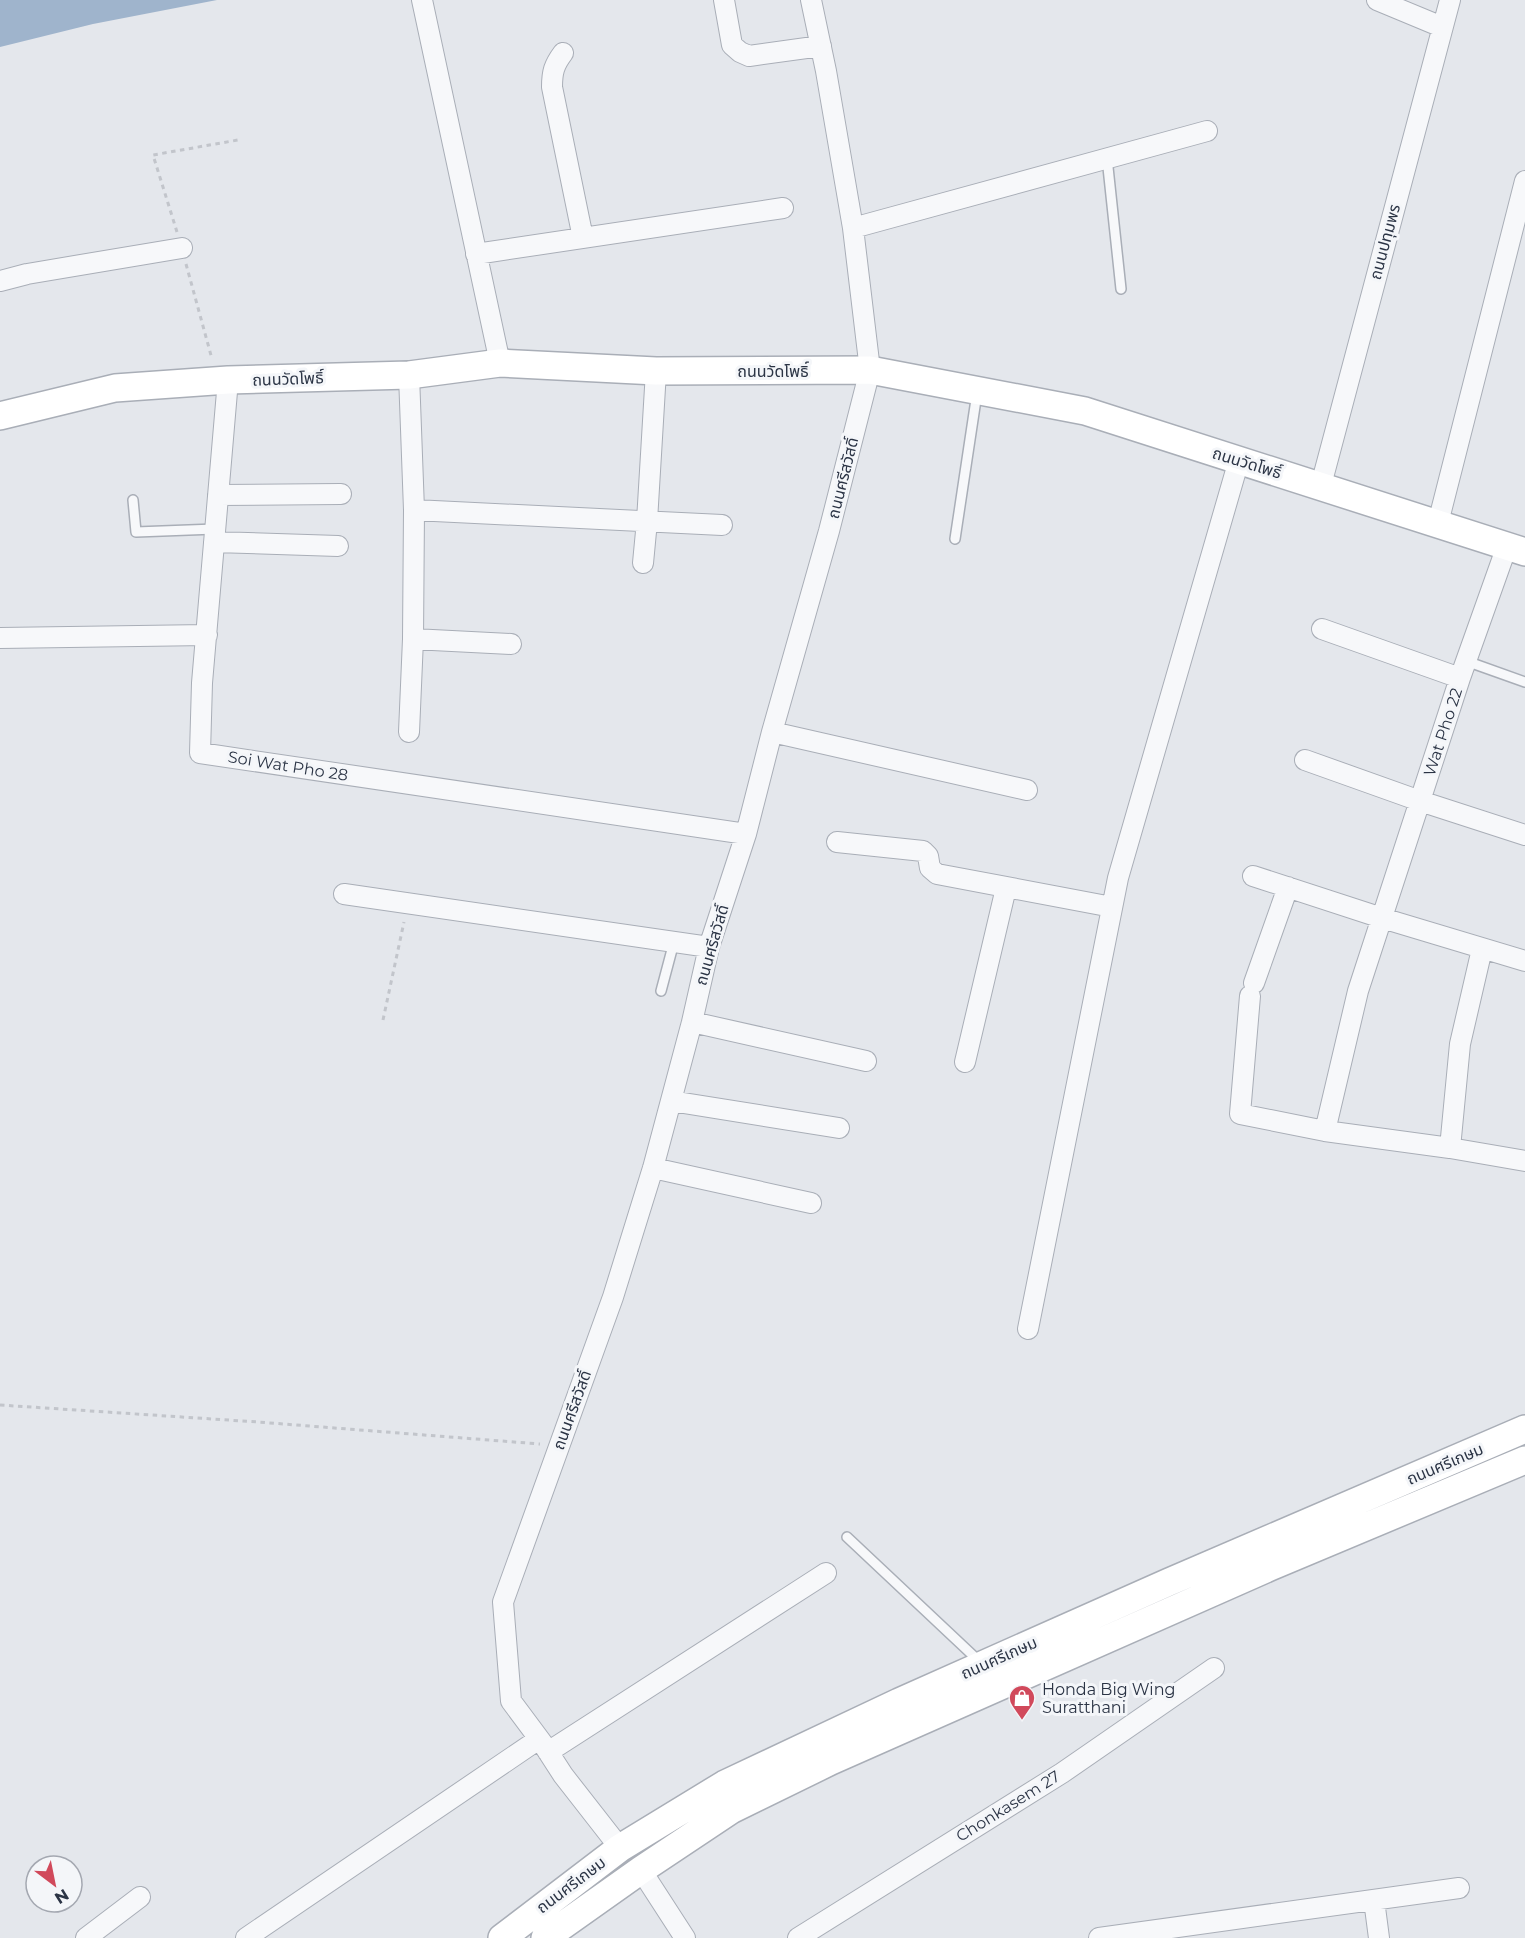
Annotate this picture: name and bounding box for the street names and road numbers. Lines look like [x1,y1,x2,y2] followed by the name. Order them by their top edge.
[1366,202,1404,282] street label: ถนนปทุมพร
[737,361,809,381] street label: ถนนวัดโพธิ์
[252,368,324,390] street label: ถนนวัดโพธิ์
[824,435,862,521] street label: ถนนศรีสวัสดิ์
[1210,443,1284,483] street label: ถนนวัดโพธิ์
[1420,685,1466,779] street label: Wat Pho 22
[227,747,349,785] street label: Soi Wat Pho 28
[691,902,733,988] street label: ถนนศรีสวัสดิ์
[549,1368,595,1452] street label: ถนนศรีสวัสดิ์
[1404,1439,1486,1489] street label: ถนนศรีเกษม
[958,1633,1040,1683] street label: ถนนศรีเกษม
[953,1766,1063,1846] street label: Chonkasem 27
[533,1853,609,1917] street label: ถนนศรีเกษม

